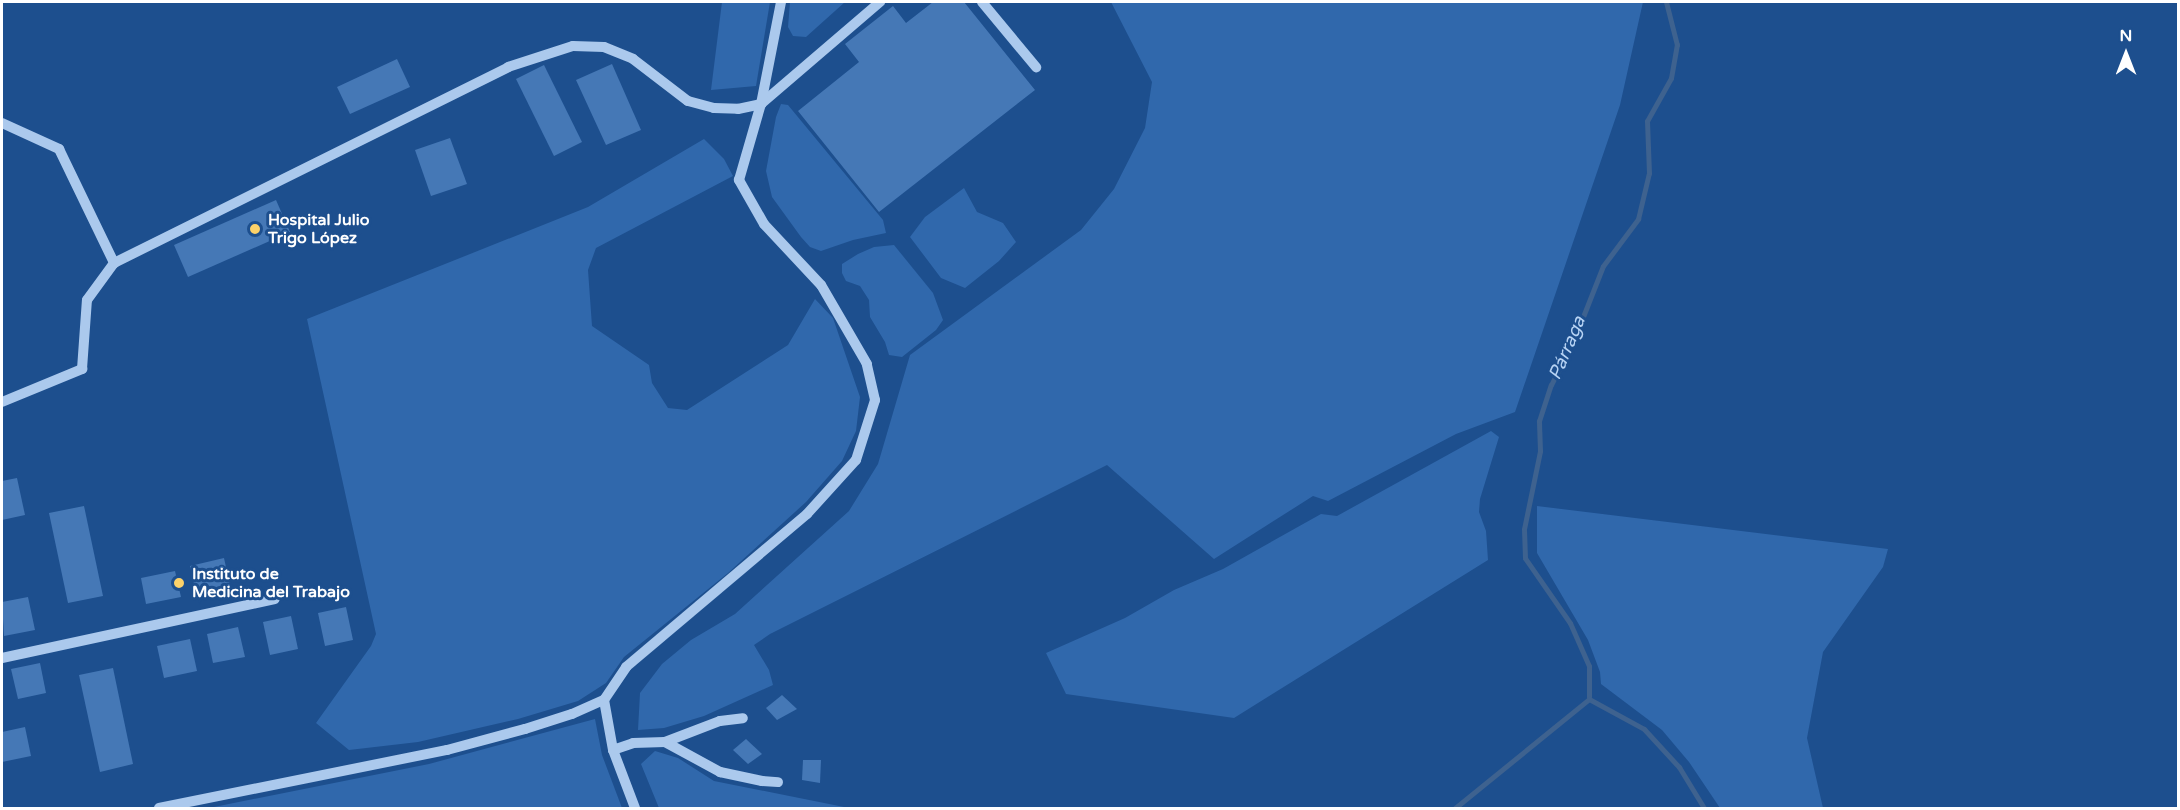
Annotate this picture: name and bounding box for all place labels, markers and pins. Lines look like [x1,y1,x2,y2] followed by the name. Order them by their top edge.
[268,210,369,248] place label: Hospital Julio Trigo López
[246,220,264,238] marker: Hospital Julio Trigo López
[192,564,350,602] place label: Instituto de Medicina del Trabajo
[170,574,188,592] marker: Instituto de Medicina del Trabajo

